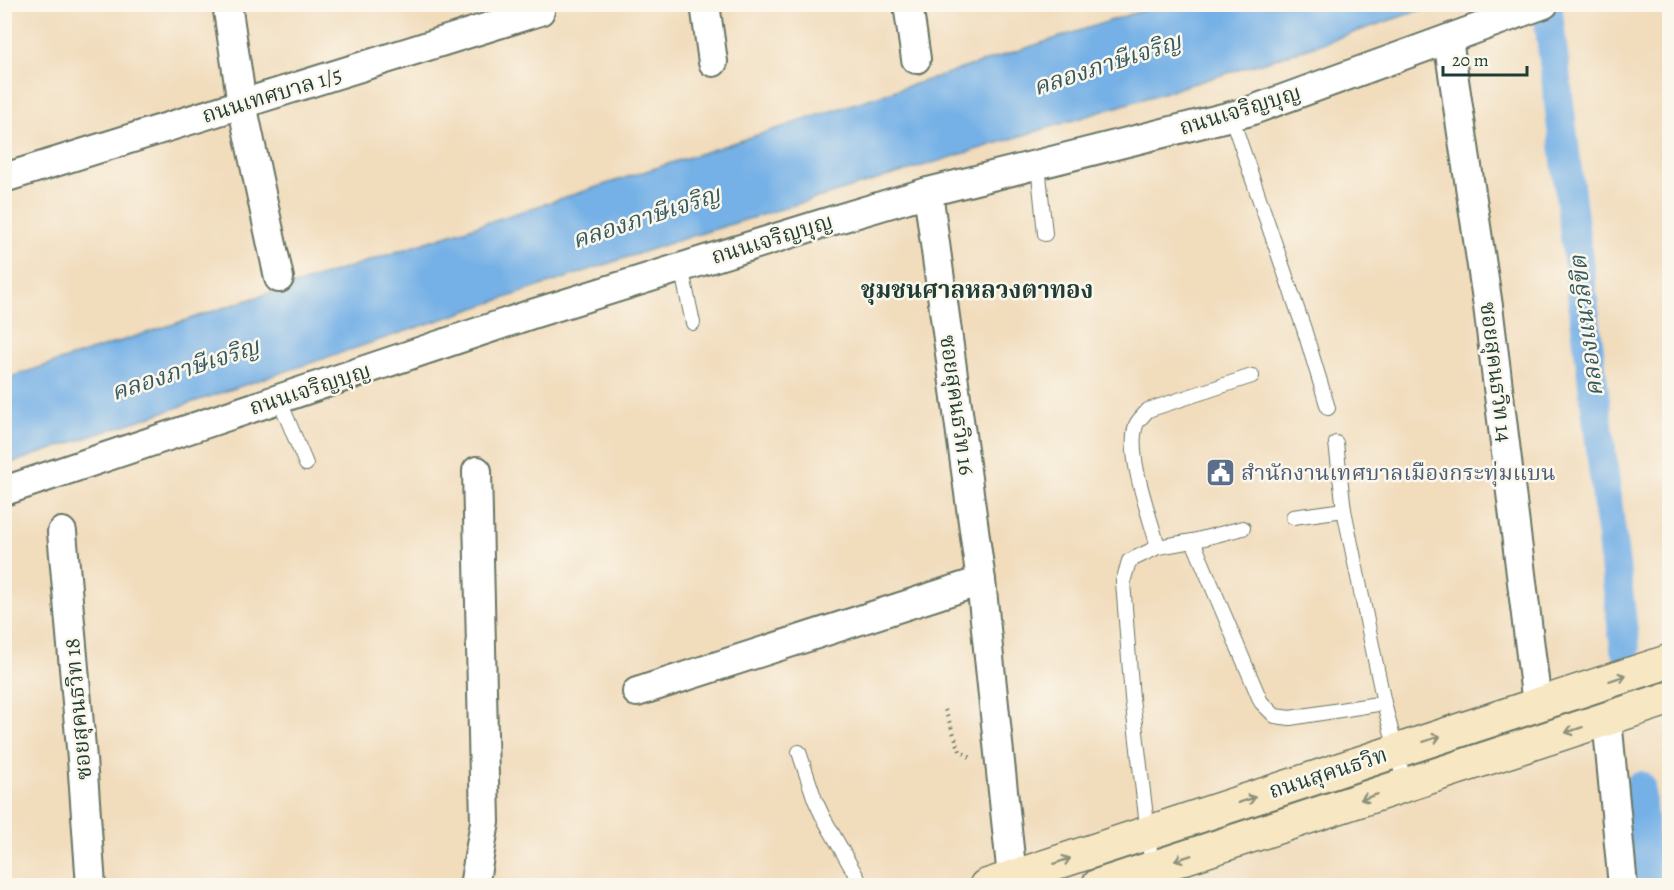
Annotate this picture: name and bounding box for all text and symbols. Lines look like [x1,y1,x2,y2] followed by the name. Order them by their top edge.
[1029,24,1187,103] water label: คลองภาษีเจริญ
[1443,39,1527,77] scale bar
[1452,48,1489,72] text: 20 m
[198,59,346,131] street label: ถนนเทศบาล 1/5
[1175,77,1305,143] street label: ถนนเจริญบุญ
[568,177,726,256] water label: คลองภาษีเจริญ
[707,206,837,272] street label: ถนนเจริญบุญ
[1561,253,1611,398] water label: คลองแนวลิขิต
[861,274,1093,306] district label: ชุมชนศาลหลวงตาทอง
[1472,300,1520,444] street label: ซอยสุคนธวิท 14
[107,329,265,408] water label: คลองภาษีเจริญ
[932,333,982,477] street label: ซอยสุคนธวิท 16
[246,355,374,423] street label: ถนนเจริญบุญ
[1204,457,1236,489] public building icon: สำนักงานเทศบาลเมืองกระทุ่มแบน
[1241,458,1555,488] place label: สำนักงานเทศบาลเมืองกระทุ่มแบน
[57,637,99,781] street label: ซอยสุคนธวิท 18
[1608,672,1627,683] one-way arrow
[1565,725,1584,736] one-way arrow
[1422,732,1441,743] one-way arrow
[1265,740,1391,806] street label: ถนนสุคนธวิท
[1360,792,1379,803] one-way arrow
[1237,793,1256,804] one-way arrow
[1174,853,1193,864] one-way arrow
[1052,854,1071,865] one-way arrow

